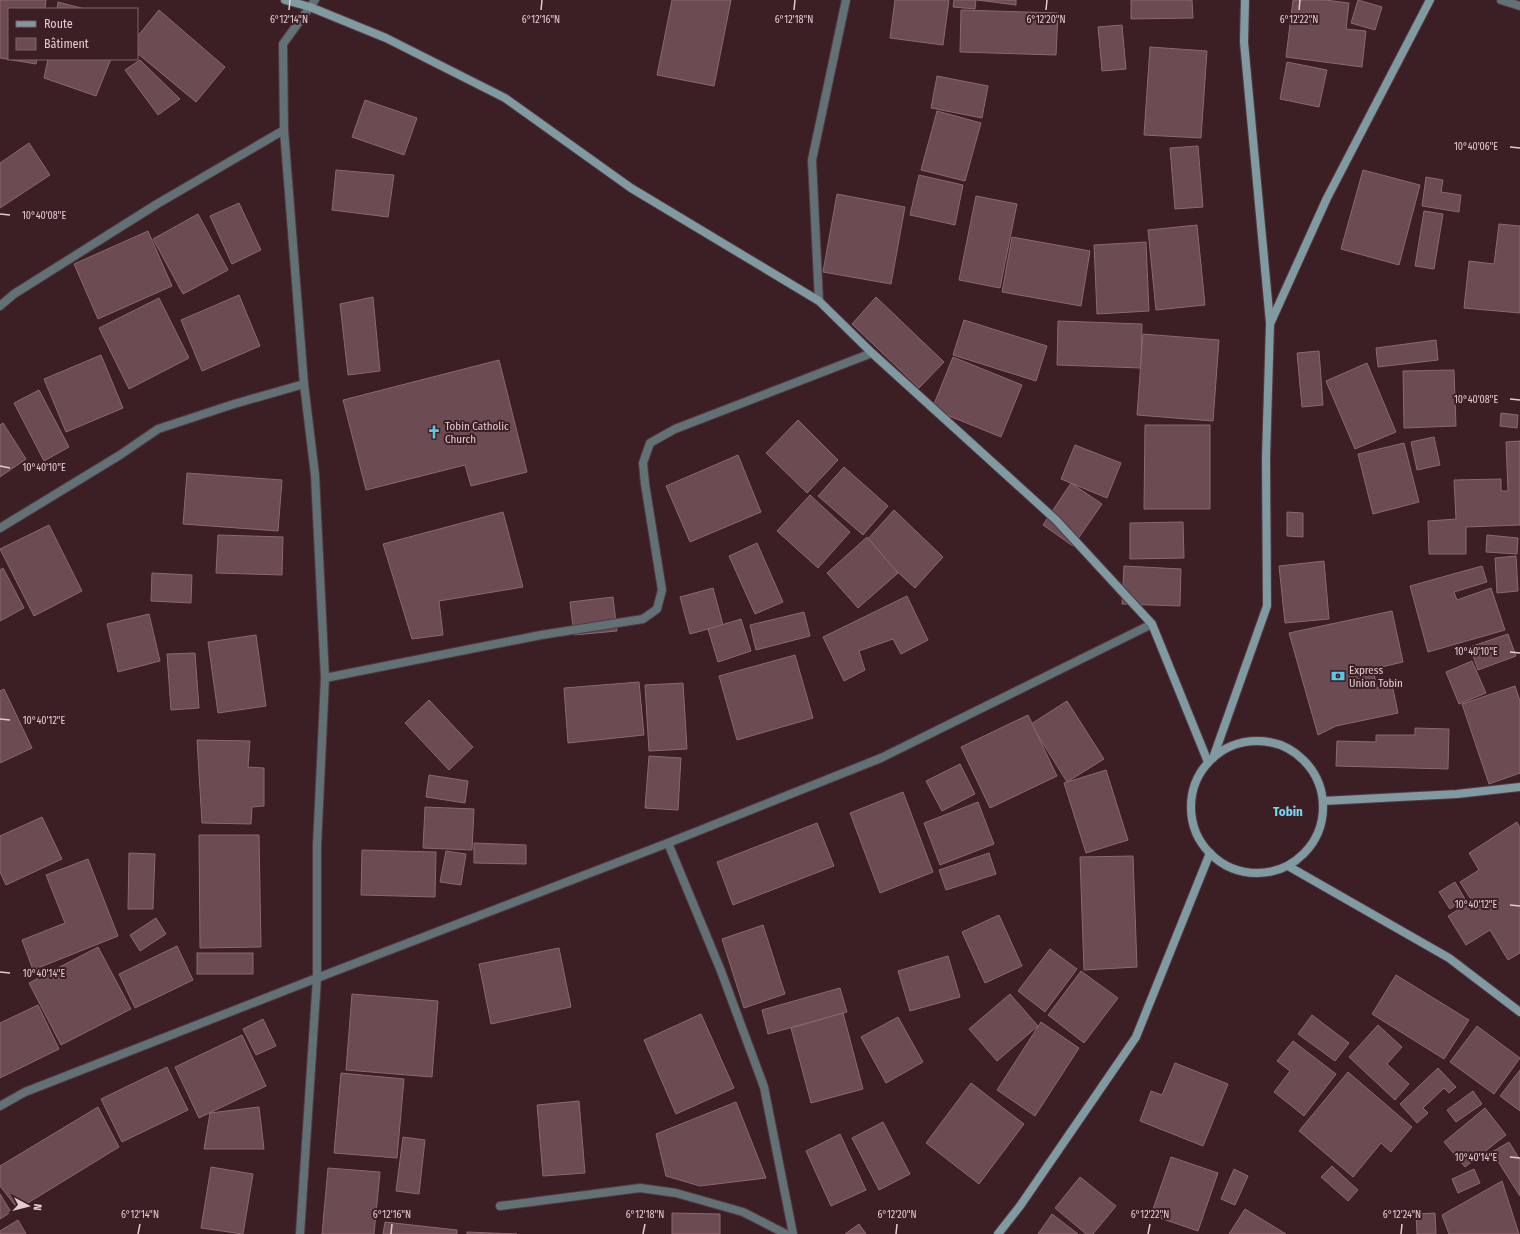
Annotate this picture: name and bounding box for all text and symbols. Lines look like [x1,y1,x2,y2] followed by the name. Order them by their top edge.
[8,8,138,60] legend
[270,14,308,26] text: 6°12'14"N
[522,14,560,26] text: 6°12'16"N
[775,14,813,26] text: 6°12'18"N
[1026,14,1066,26] text: 6°12'20"N
[1280,14,1318,26] text: 6°12'22"N
[44,17,73,31] text: Route
[44,37,89,51] text: Bâtiment
[1454,141,1498,153] text: 10°40'06"E
[22,210,66,222] text: 10°40'08"E
[1454,394,1498,406] text: 10°40'08"E
[445,420,509,446] place label: Tobin Catholic Church
[426,424,442,440] church icon: Tobin Catholic Church
[22,462,66,474] text: 10°40'10"E
[1454,646,1498,658] text: 10°40'10"E
[1349,664,1403,690] place label: Express Union Tobin
[1330,668,1346,684] bank icon: Express Union Tobin
[23,715,66,727] text: 10°40'12"E
[1273,804,1303,819] district label: Tobin
[1455,899,1498,911] text: 10°40'12"E
[23,968,66,980] text: 10°40'14"E
[1455,1152,1498,1164] text: 10°40'14"E
[8,1186,48,1226] north arrow
[31,1203,44,1211] text: N
[121,1209,159,1221] text: 6°12'14"N
[373,1209,411,1221] text: 6°12'16"N
[626,1209,664,1221] text: 6°12'18"N
[877,1209,917,1221] text: 6°12'20"N
[1131,1209,1169,1221] text: 6°12'22"N
[1383,1209,1421,1221] text: 6°12'24"N

